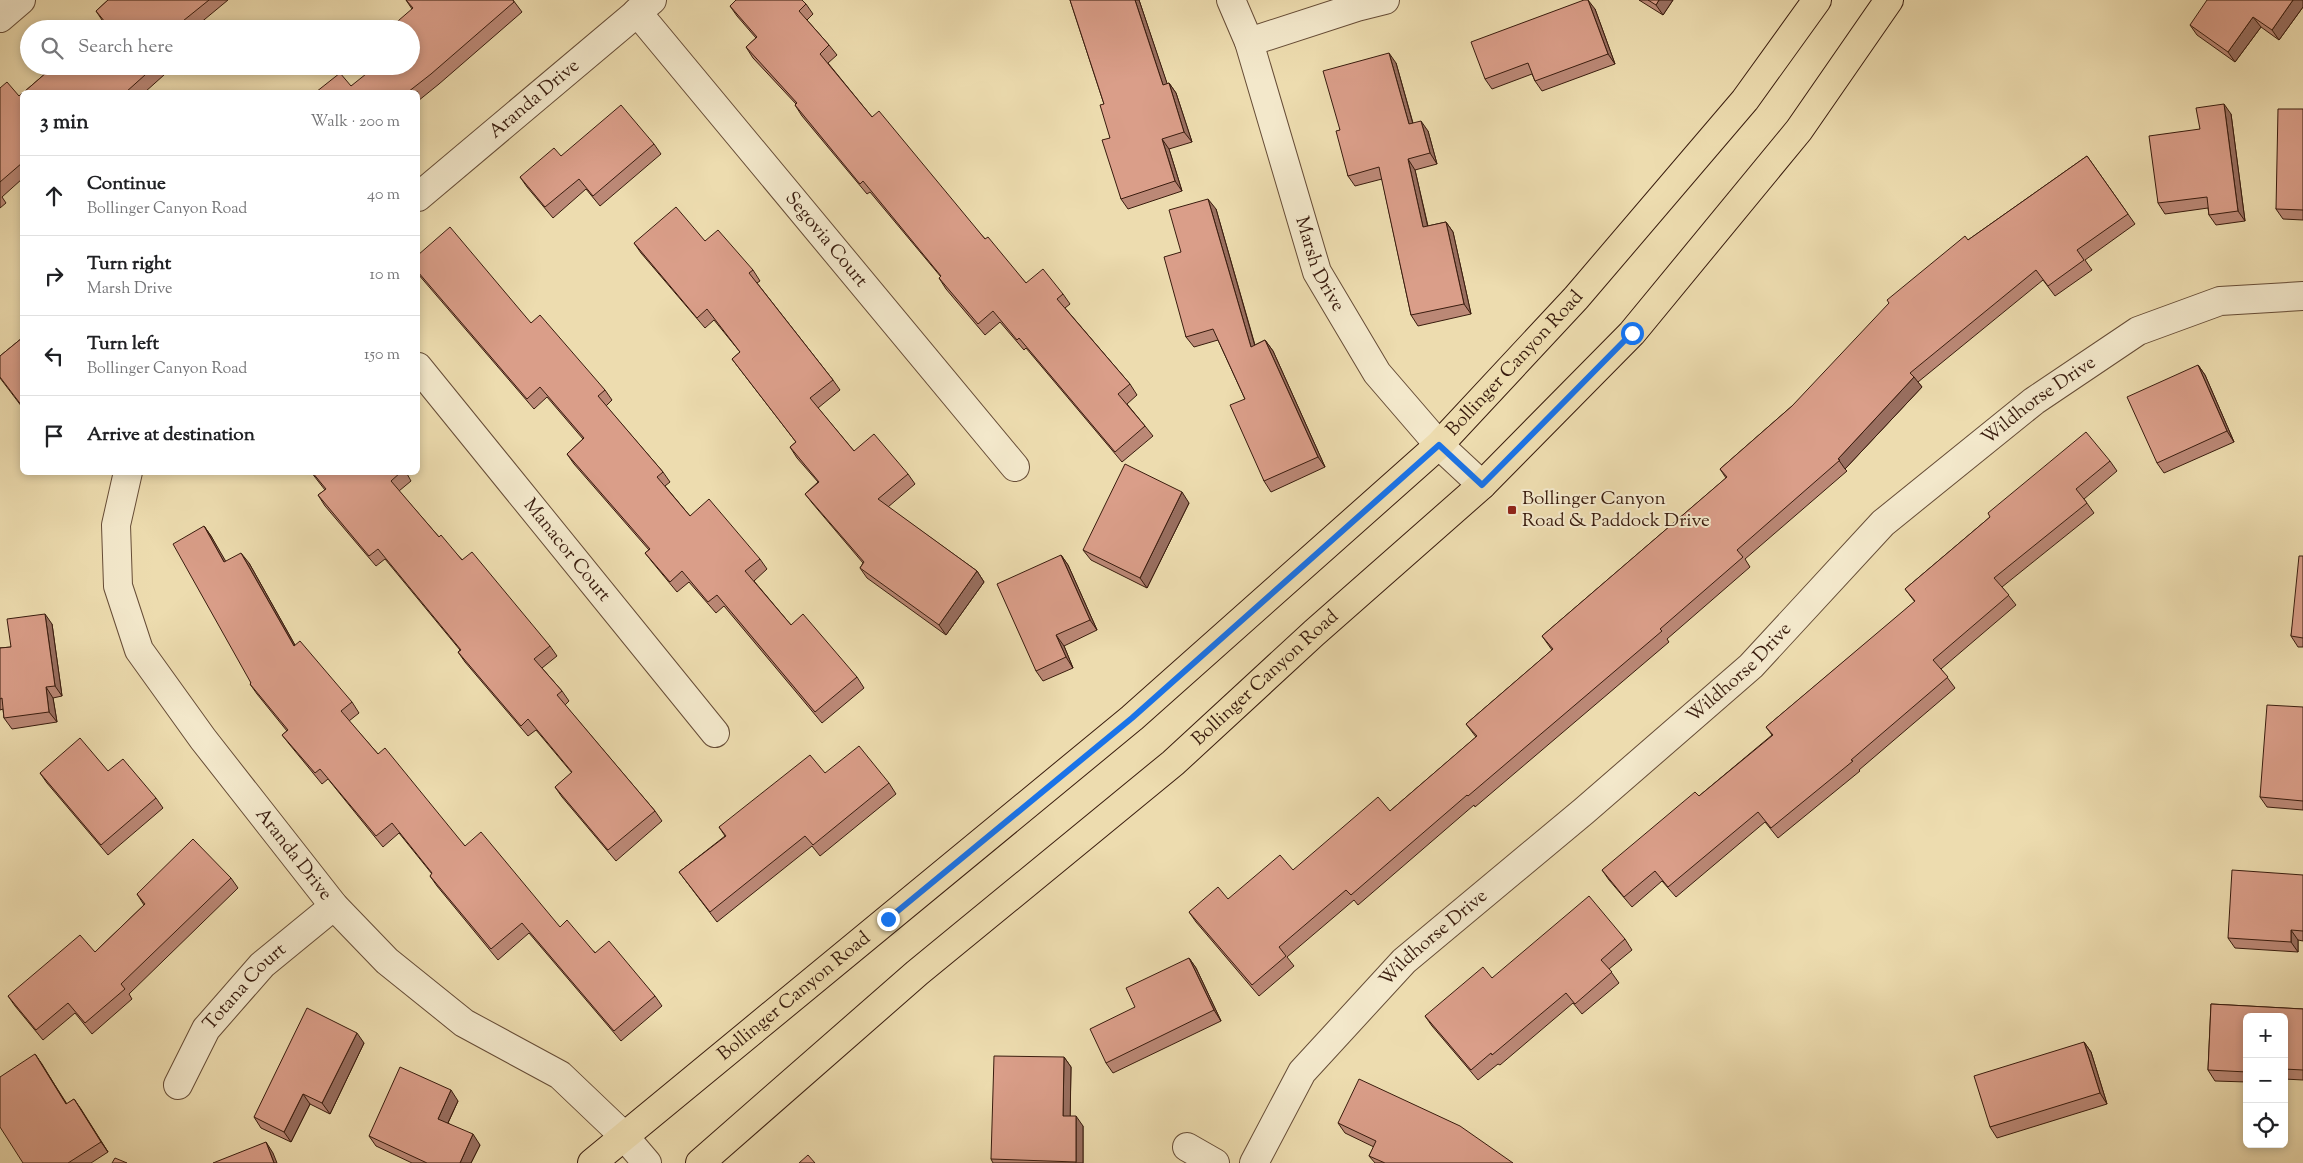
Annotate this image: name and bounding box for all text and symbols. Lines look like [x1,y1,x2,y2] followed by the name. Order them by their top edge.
[20,20,420,75] search box
[38,34,66,62] icon: search
[78,34,173,61] text: Search here
[483,53,586,145] street label: Aranda Drive
[40,108,89,138] text: 3 min
[311,111,400,134] text: Walk · 200 m
[87,171,166,198] text: Continue
[40,182,68,210] icon: ahead
[367,184,400,207] text: 40 m
[778,186,874,294] street label: Segovia Court
[87,198,247,221] text: Bollinger Canyon Road
[1288,213,1351,317] street label: Marsh Drive
[87,251,171,278] text: Turn right
[40,262,68,290] icon: right
[370,264,400,287] text: 10 m
[87,278,172,301] text: Marsh Drive
[1440,285,1590,442] street label: Bollinger Canyon Road
[1621,322,1644,345] route start
[87,331,159,358] text: Turn left
[40,342,68,370] icon: left
[364,344,400,367] text: 150 m
[1976,349,2101,452] street label: Wildhorse Drive
[87,358,247,381] text: Bollinger Canyon Road
[40,422,68,450] icon: arrive
[87,422,255,449] text: Arrive at destination
[1522,486,1710,535] place label: Bollinger Canyon Road & Paddock Drive
[517,493,617,608] street label: Manacor Court
[1506,504,1518,516] marker: Bollinger Canyon Road & Paddock Drive
[1186,604,1345,753] street label: Bollinger Canyon Road
[1681,616,1798,729] street label: Wildhorse Drive
[249,802,339,907] street label: Aranda Drive
[1373,883,1494,993] street label: Wildhorse Drive
[877,908,900,931] route end
[712,925,877,1067] street label: Bollinger Canyon Road
[197,937,293,1037] street label: Totana Court
[2243,1013,2288,1148] map controls
[2243,1013,2288,1058] button: +
[2243,1058,2288,1103] button: −
[2243,1103,2288,1148] button: locate

